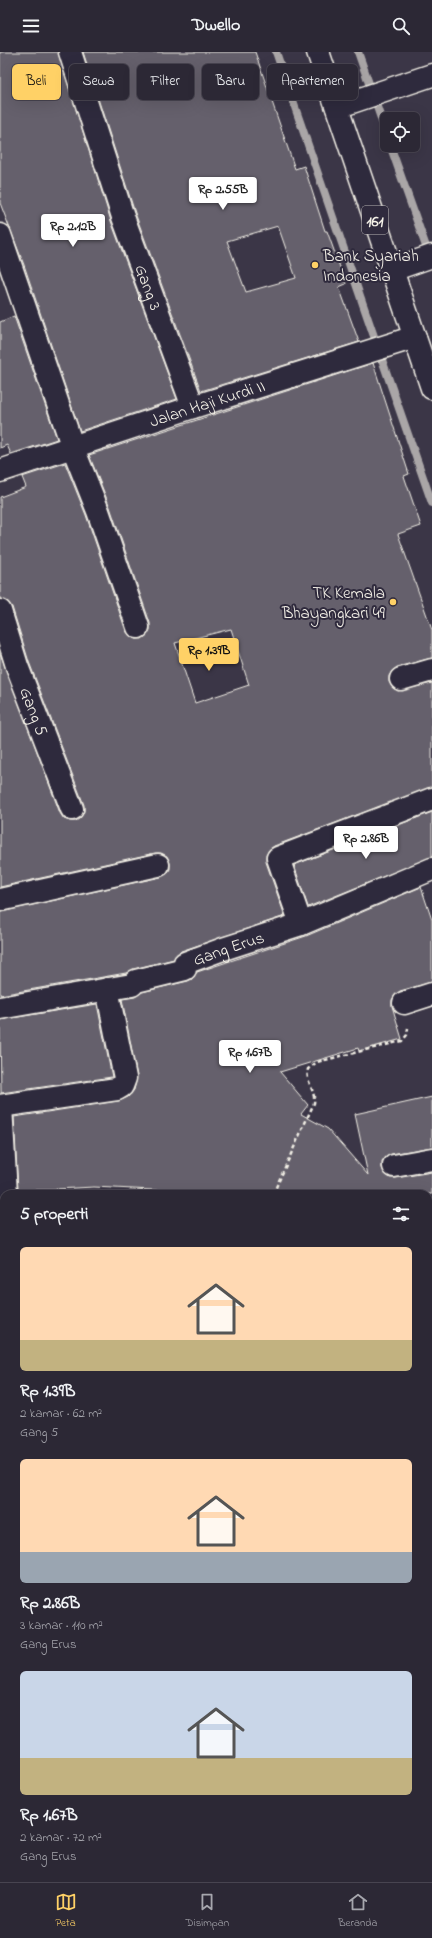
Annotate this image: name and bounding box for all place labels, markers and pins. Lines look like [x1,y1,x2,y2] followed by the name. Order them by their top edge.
[182,177,264,211] pin: Rp 2.55B
[32,214,114,248] pin: Rp 2.12B
[322,244,419,289] place label: Bank Syariah Indonesia
[310,260,320,270] marker: Bank Syariah Indonesia
[281,581,385,628] place label: TK Kemala Bhayangkari 49
[388,597,398,607] marker: TK Kemala Bhayangkari 49
[168,638,250,672] pin: Rp 1.39B
[325,826,407,860] pin: Rp 2.86B
[209,1040,291,1074] pin: Rp 1.67B

